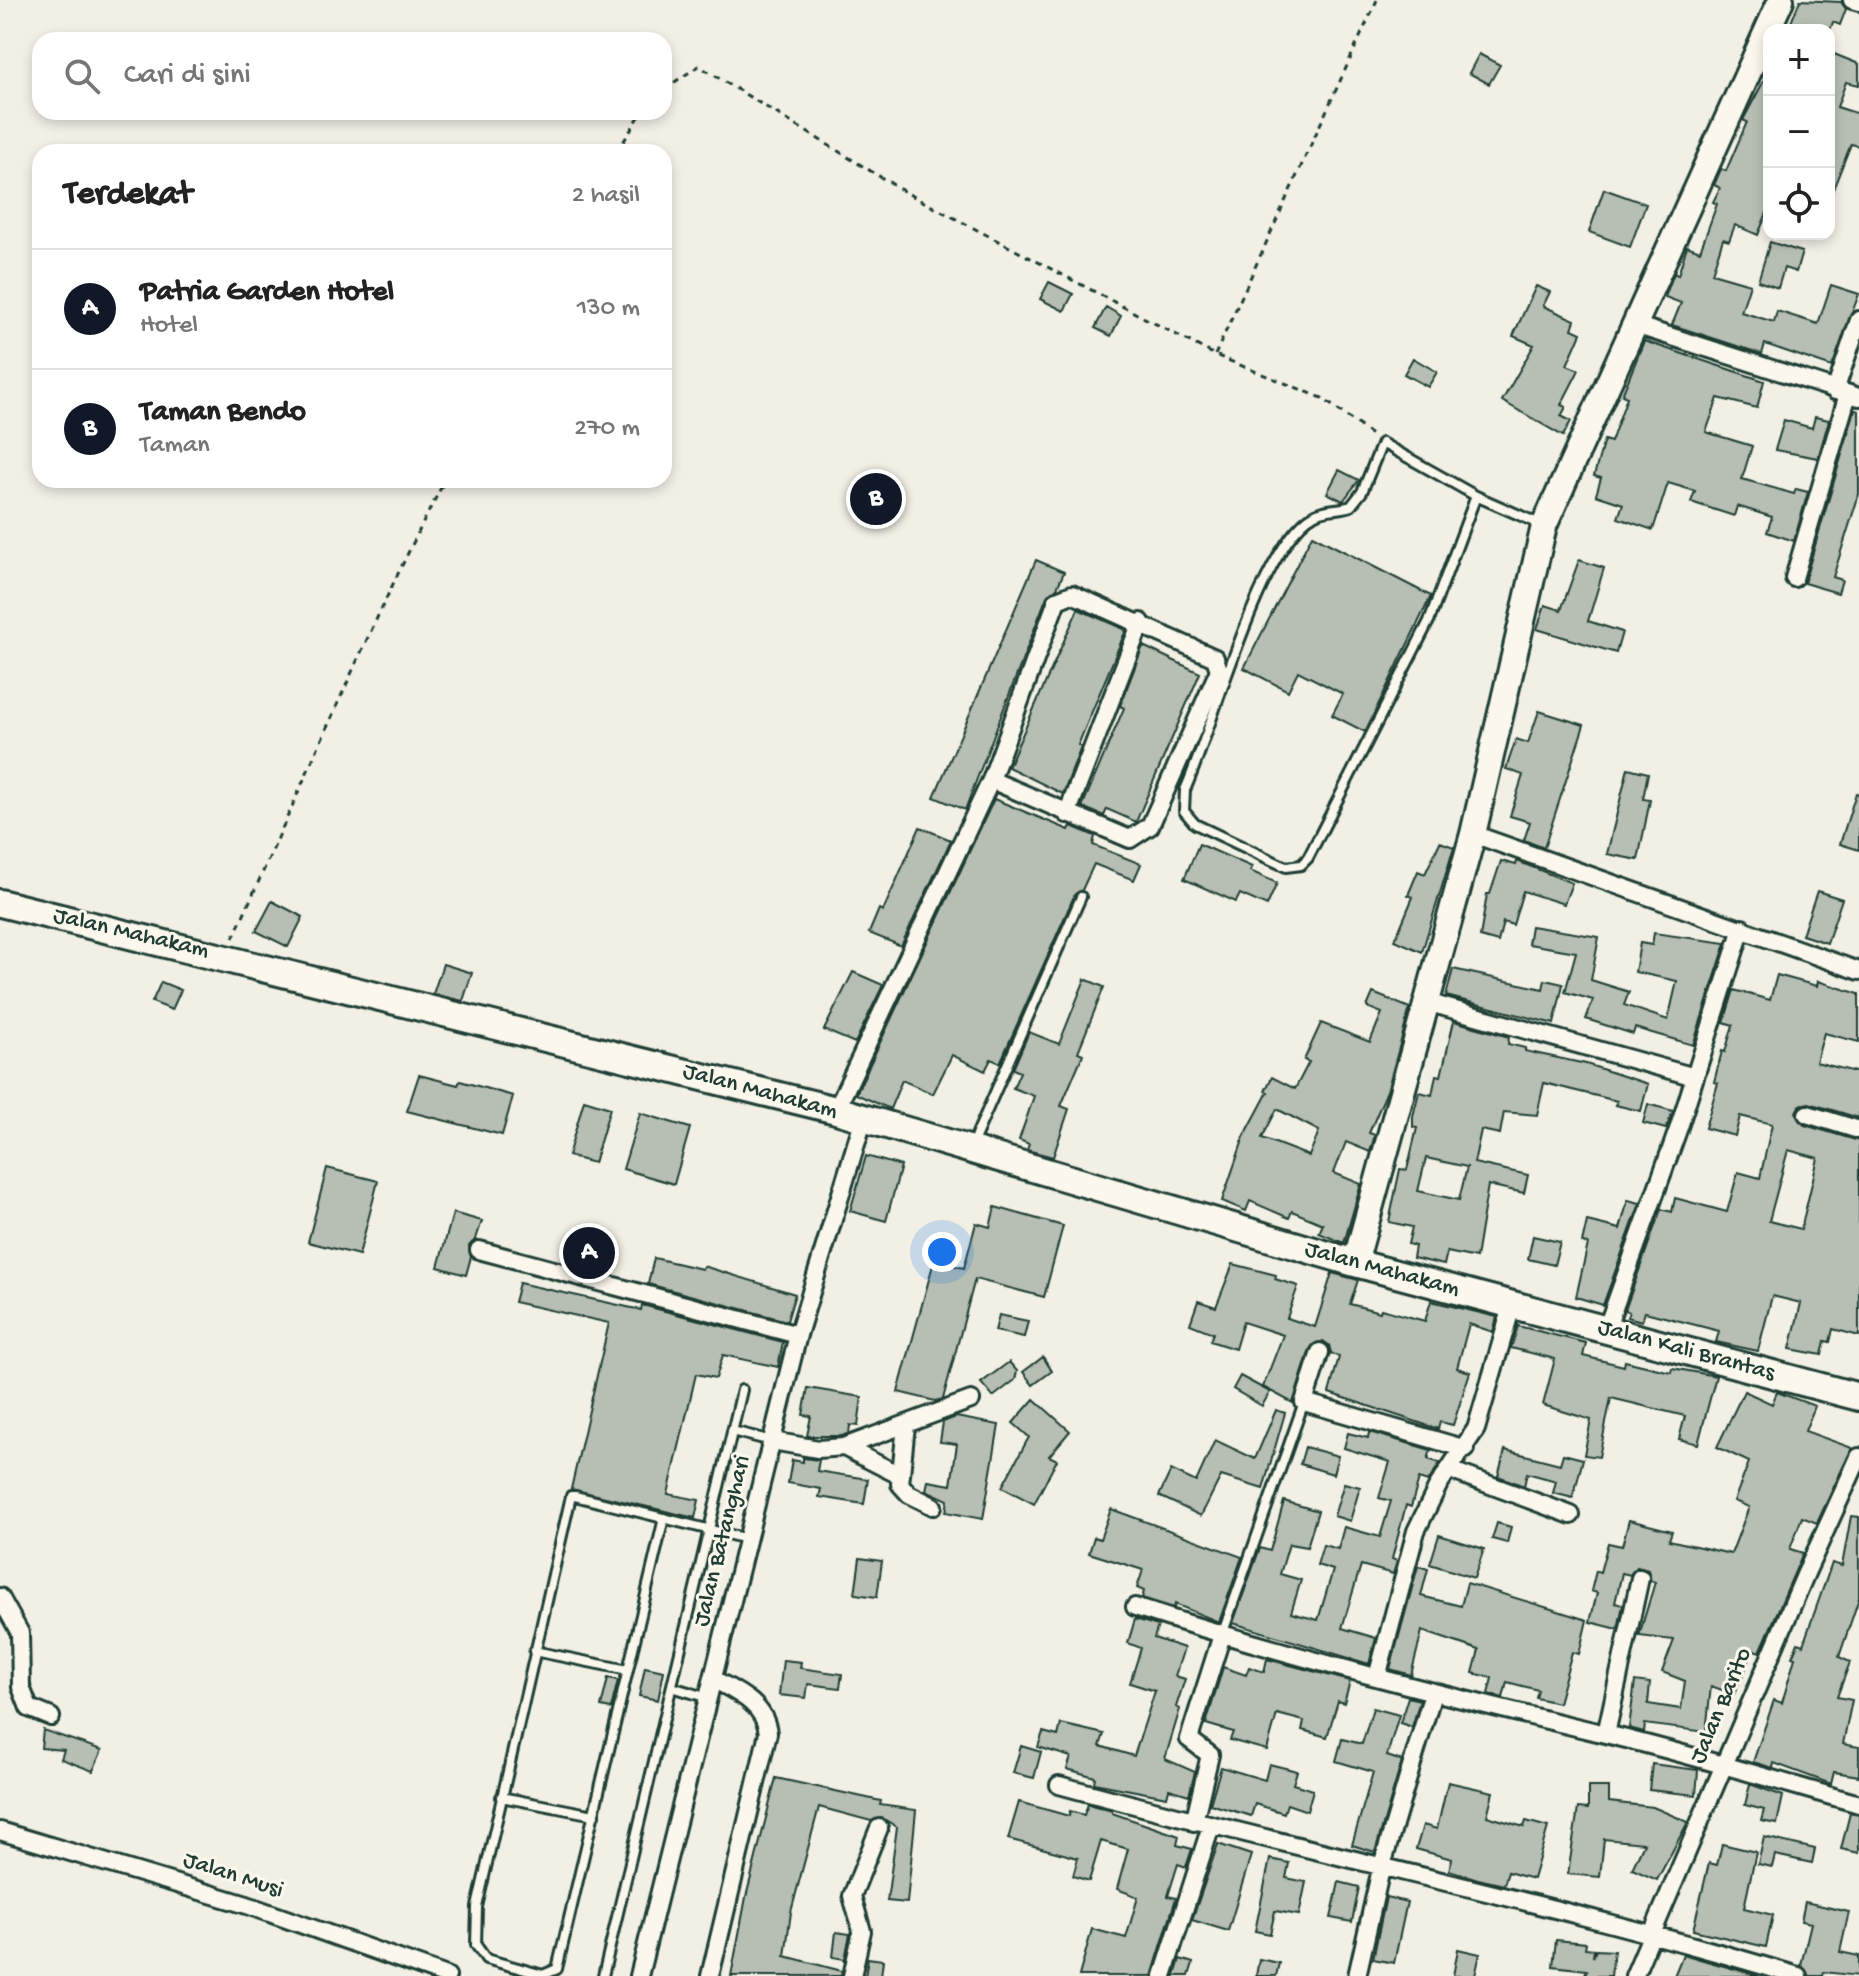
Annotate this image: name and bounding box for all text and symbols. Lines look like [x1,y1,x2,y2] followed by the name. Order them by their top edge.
[1763,24,1835,240] map controls
[1763,24,1835,96] button: +
[32,32,672,120] search box
[60,54,104,98] icon: search
[124,59,251,94] text: Cari di sini
[1763,96,1835,168] button: −
[1763,168,1835,240] button: locate
[64,176,192,216] text: Terdekat
[572,181,640,212] text: 2 hasil
[140,276,394,311] text: Patria Garden Hotel
[82,294,98,325] text: A
[577,294,640,325] text: 130 m
[140,311,198,342] text: Hotel
[140,396,306,431] text: Taman Bendo
[83,414,97,445] text: B
[574,414,640,445] text: 270 m
[140,431,210,462] text: Taman
[850,469,902,529] pin: B
[50,902,212,966] street label: Jalan Mahakam
[679,1057,841,1127] street label: Jalan Mahakam
[563,1223,615,1283] pin: A
[922,1232,962,1272] your location
[1301,1235,1463,1305] street label: Jalan Mahakam
[1594,1313,1779,1389] street label: Jalan Kali Brantas
[688,1452,758,1630] street label: Jalan Batanghari
[1685,1644,1759,1768] street label: Jalan Barito
[179,1846,287,1906] street label: Jalan Musi

